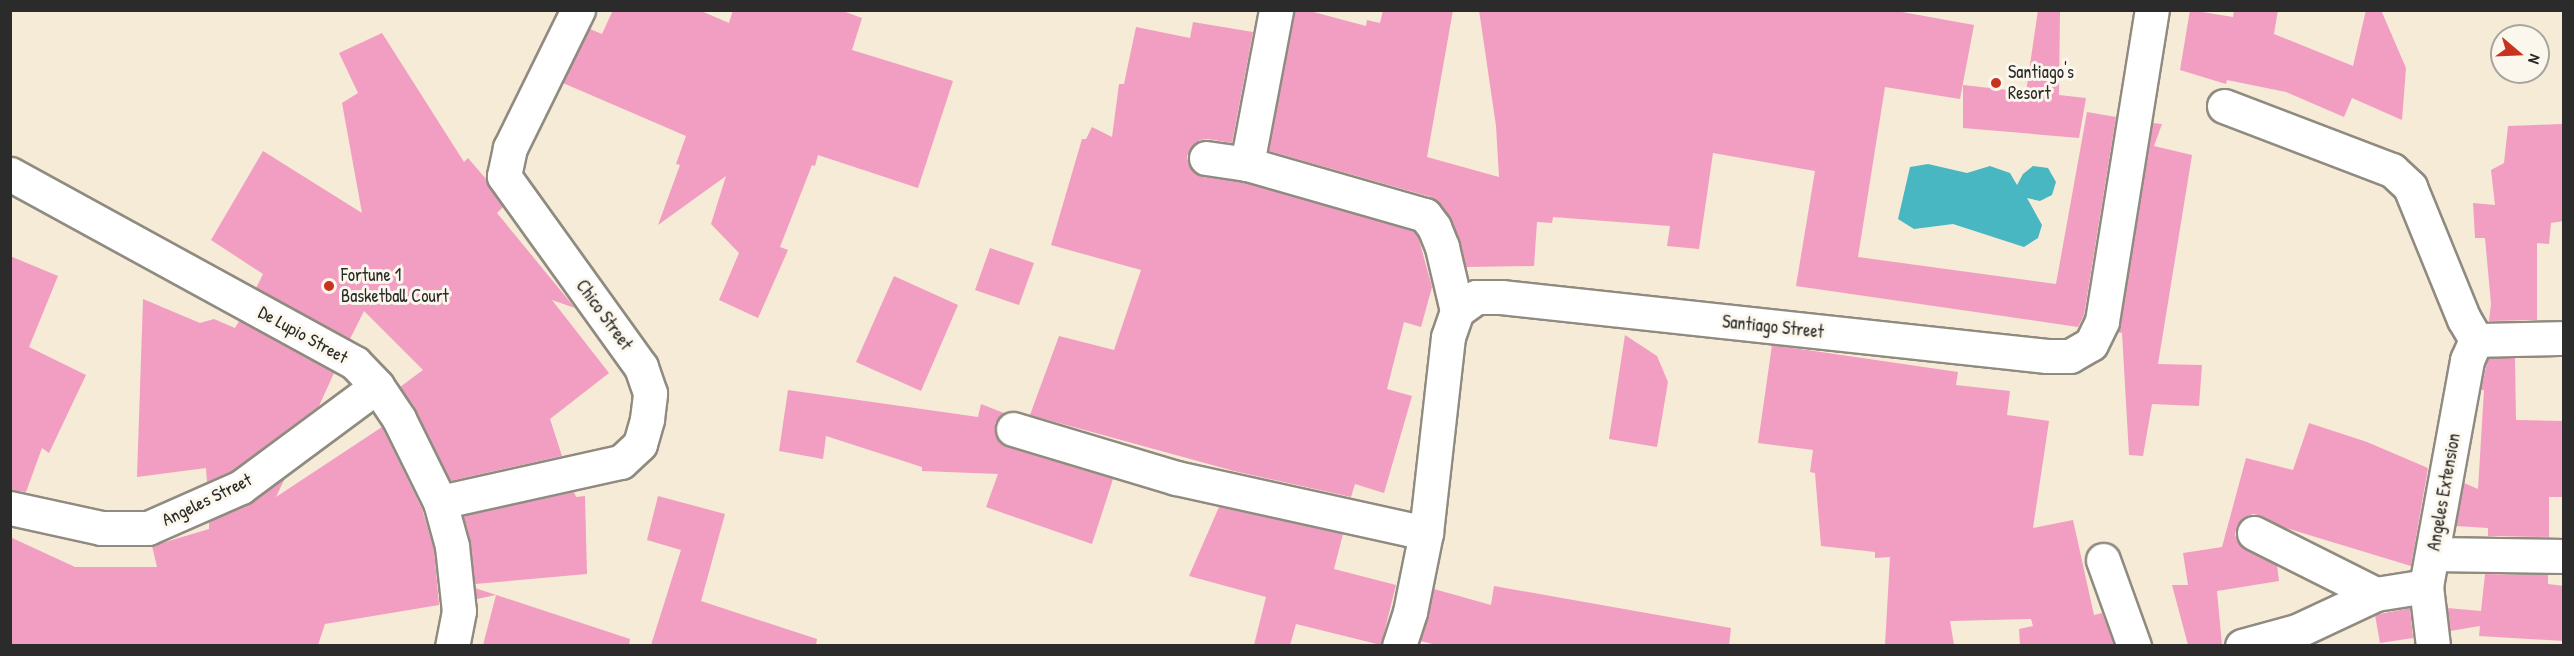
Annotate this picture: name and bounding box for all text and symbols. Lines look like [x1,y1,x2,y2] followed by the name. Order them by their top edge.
[2490,24,2550,84] north arrow
[2523,52,2547,67] text: N
[2008,62,2074,104] place label: Santiago's Resort
[1989,76,2003,90] marker: Santiago's Resort
[341,265,449,308] place label: Fortune 1 Basketball Court
[571,276,637,354] street label: Chico Street
[322,279,336,293] marker: Fortune 1 Basketball Court
[255,302,351,368] street label: De Lupio Street
[1721,311,1825,343] street label: Santiago Street
[2423,432,2465,552] street label: Angeles Extension
[159,469,255,531] street label: Angeles Street

